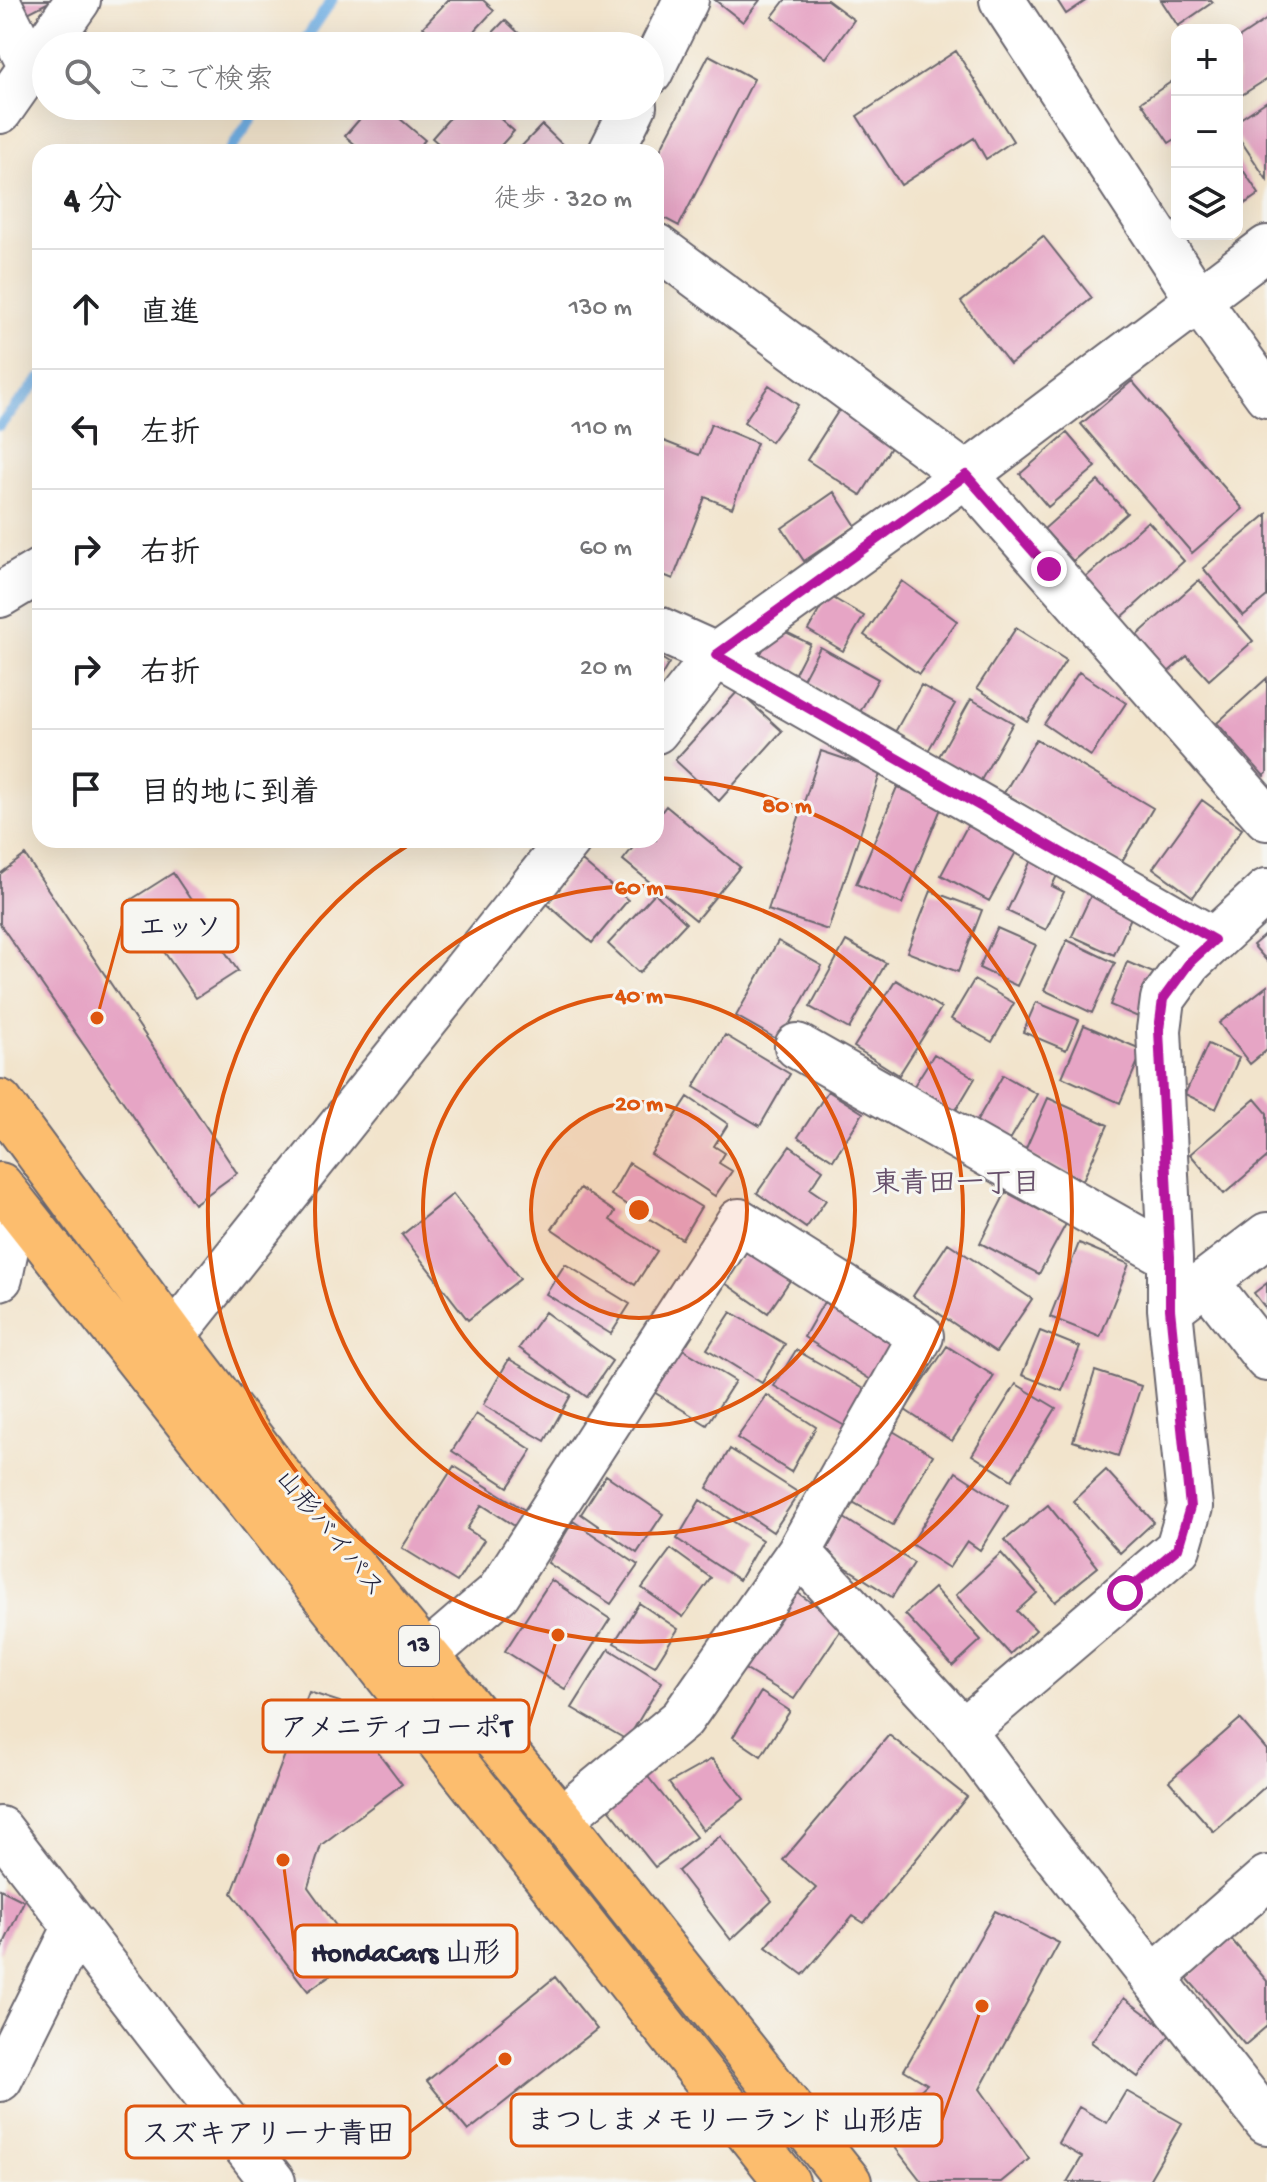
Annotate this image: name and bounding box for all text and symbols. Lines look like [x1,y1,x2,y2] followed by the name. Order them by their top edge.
[1171,24,1243,240] map controls
[1171,24,1243,96] button: +
[32,32,664,120] search box
[60,54,104,98] icon: search
[124,65,274,100] text: ここで検索
[1171,96,1243,168] button: −
[1171,168,1243,240] button: layers
[64,183,122,223] text: 4 分
[494,186,632,217] text: 徒歩 · 320 m
[64,287,108,331] icon: ahead
[569,294,632,325] text: 130 m
[140,298,200,333] text: 直進
[64,407,108,451] icon: left
[572,414,632,445] text: 110 m
[140,418,200,453] text: 左折
[64,527,108,571] icon: right
[579,534,632,565] text: 60 m
[140,538,200,573] text: 右折
[1031,551,1067,587] route end
[64,647,108,691] icon: right
[580,654,632,685] text: 20 m
[140,658,200,693] text: 右折
[64,767,108,811] icon: arrive
[140,778,320,813] text: 目的地に到着
[762,793,812,822] text: 80 m
[615,875,663,904] text: 60 m
[122,900,238,952] callout: エッソ
[138,914,222,947] text: エッソ
[614,983,663,1012] text: 40 m
[615,1091,663,1120] text: 20 m
[872,1167,1040,1202] district label: 東青田一丁目
[625,1196,653,1224] centre of rings
[267,1464,390,1605] street label: 山形バイパス
[1107,1575,1143,1611] route start
[399,1626,439,1666] road number: 13
[263,1700,529,1752] callout: アメニティコーポT
[280,1714,514,1747] text: アメニティコーポT
[295,1925,517,1977] callout: HondaCars 山形
[311,1938,501,1972] text: HondaCars 山形
[511,2094,942,2146] callout: まつしまメモリーランド 山形店
[126,2106,410,2158] callout: スズキアリーナ青田
[527,2106,925,2140] text: まつしまメモリーランド 山形店
[141,2119,395,2153] text: スズキアリーナ青田

